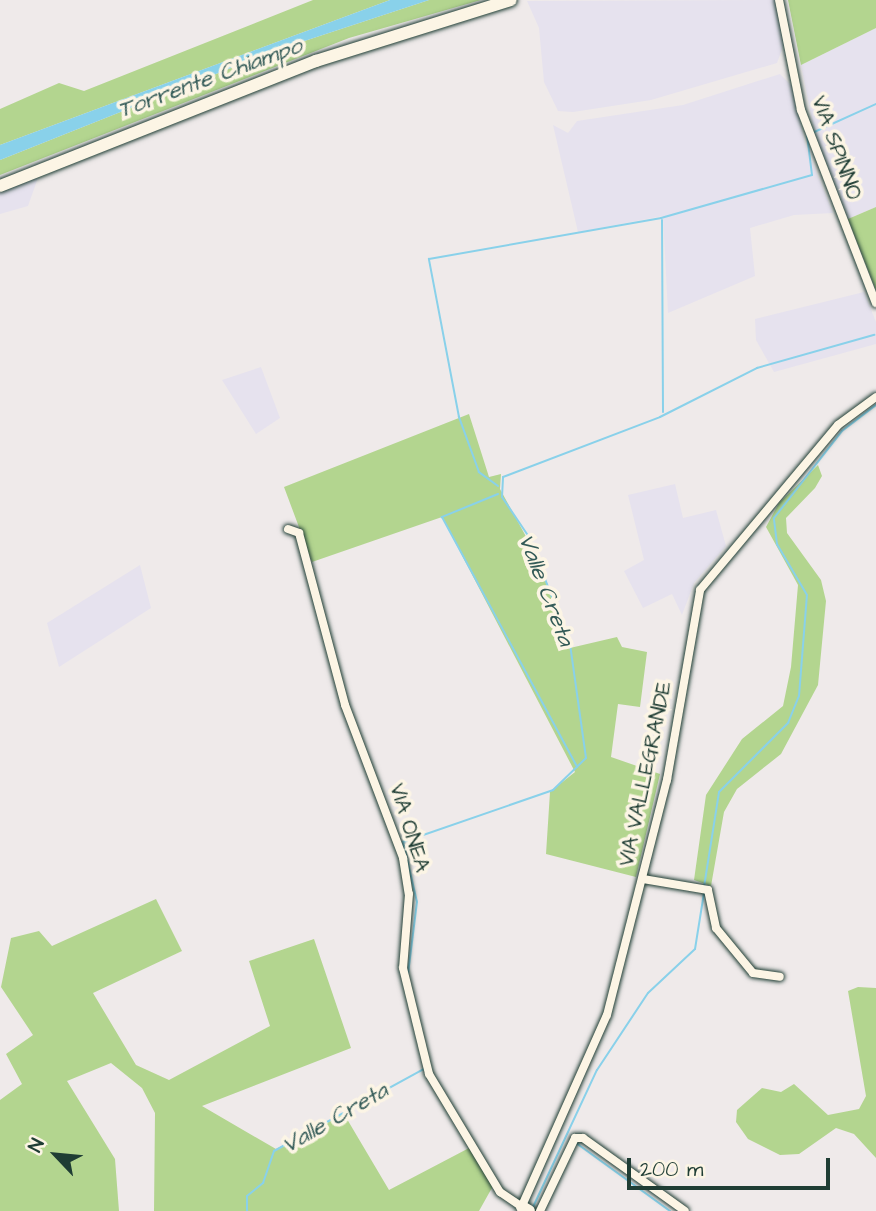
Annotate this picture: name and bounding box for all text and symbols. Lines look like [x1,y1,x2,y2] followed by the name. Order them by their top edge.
[114,32,306,124] water label: Torrente Chiampo
[806,93,866,203] street label: VIA SPINNO
[512,530,580,650] water label: Valle Creta
[614,679,678,869] street label: VIA VALLEGRANDE
[384,781,434,875] street label: VIA ONEA
[277,1077,393,1159] water label: Valle Creta
[21,1120,91,1190] north arrow
[22,1134,51,1157] text: N
[631,1144,834,1188] scale bar
[640,1155,703,1184] text: 200 m

